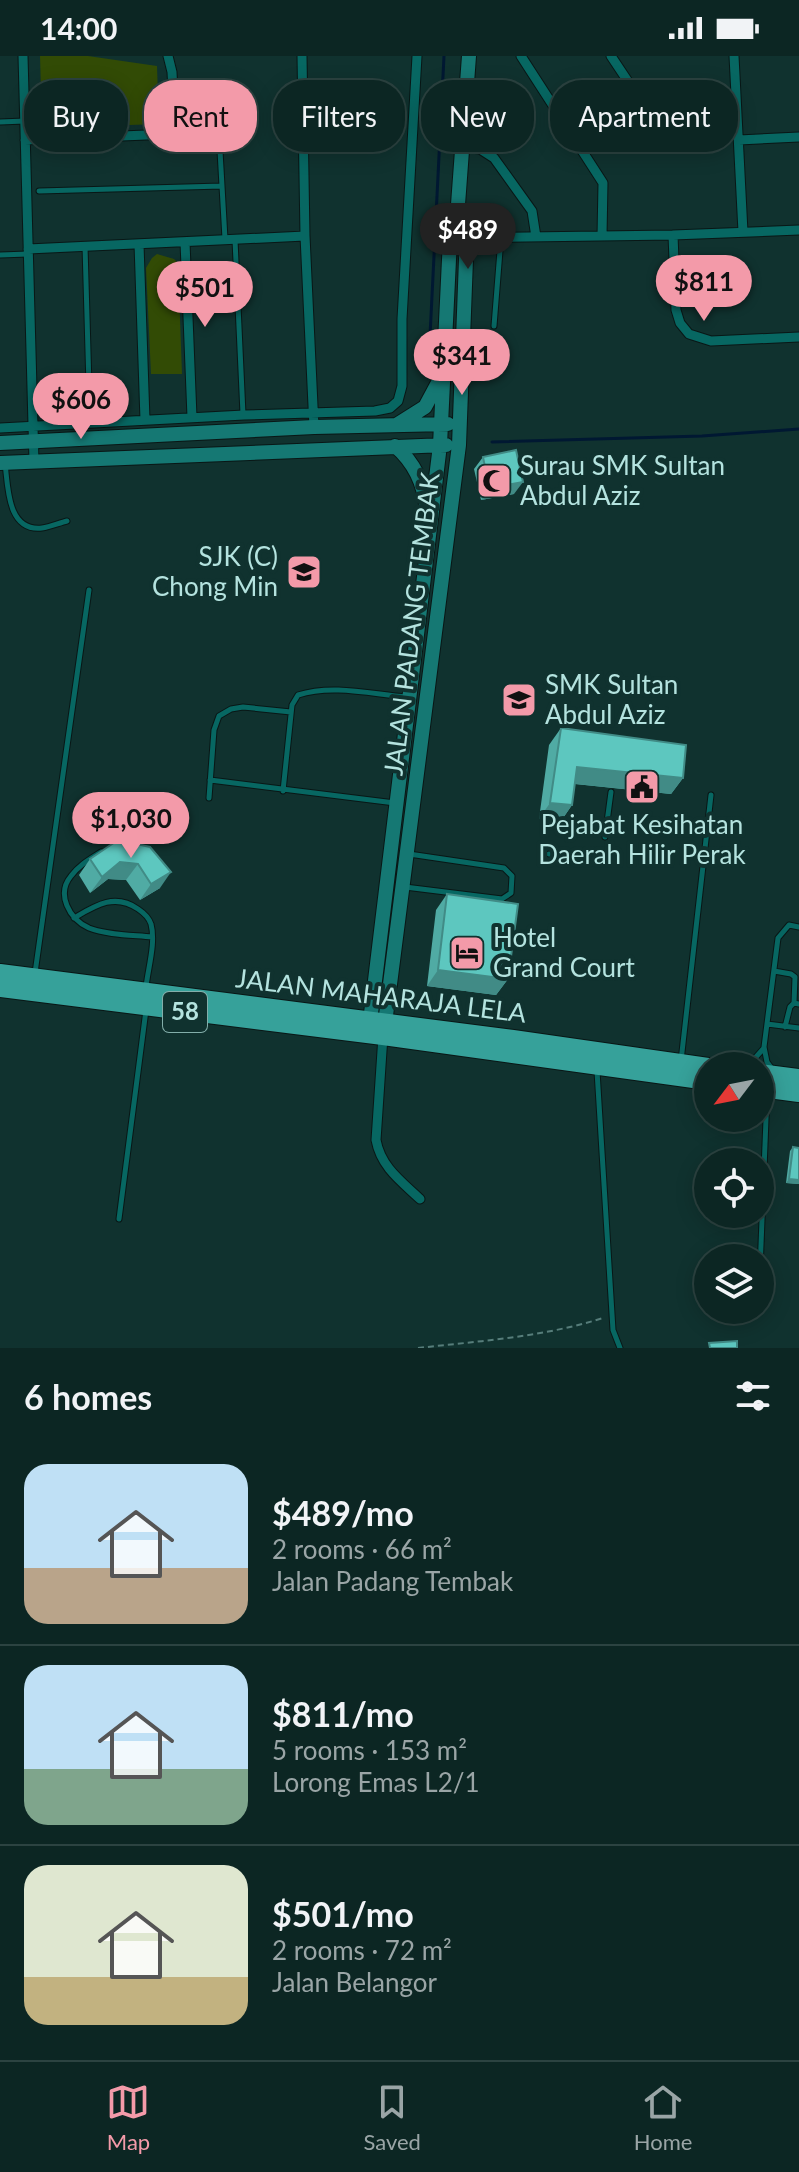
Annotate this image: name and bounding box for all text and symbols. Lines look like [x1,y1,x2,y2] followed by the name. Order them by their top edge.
[40,10,117,46] text: 14:00
[24,80,128,152] chip: Buy
[144,80,257,152] chip: Rent
[273,80,405,152] chip: Filters
[421,80,534,152] chip: New
[550,80,738,152] chip: Apartment
[421,203,515,271] pin: $489
[438,213,498,245] text: $489
[657,255,751,323] pin: $811
[158,261,252,329] pin: $501
[674,265,734,297] text: $811
[175,271,235,303] text: $501
[415,329,509,397] pin: $341
[432,339,492,371] text: $341
[34,373,128,441] pin: $606
[51,383,111,415] text: $606
[520,449,725,511] place label: Surau SMK Sultan Abdul Aziz
[475,462,513,500] mosque icon: Surau SMK Sultan Abdul Aziz
[377,470,446,777] street label: JALAN PADANG TEMBAK
[152,540,278,602] place label: SJK (C) Chong Min
[285,553,323,591] school or university icon: SJK (C) Chong Min
[545,668,678,730] place label: SMK Sultan Abdul Aziz
[500,681,538,719] school or university icon: SMK Sultan Abdul Aziz
[623,768,661,806] public building icon: Pejabat Kesihatan Daerah Hilir Perak
[66,792,196,860] pin: $1,030
[90,802,172,834] text: $1,030
[538,808,746,870] place label: Pejabat Kesihatan Daerah Hilir Perak
[493,921,635,983] place label: Hotel Grand Court
[448,934,486,972] hotel icon: Hotel Grand Court
[234,961,529,1029] street label: JALAN MAHARAJA LELA
[163,992,207,1032] road number: 58
[694,1052,774,1132] north arrow
[694,1052,774,1324] map controls
[694,1148,774,1228] button: locate
[694,1244,774,1324] button: layers
[731,1374,775,1418] icon: filters
[24,1376,152,1417] text: 6 homes
[272,1492,414,1533] text: $489/mo
[88,1496,184,1592] icon: home
[272,1533,452,1565] text: 2 rooms · 66 m²
[272,1565,513,1597] text: Jalan Padang Tembak
[272,1693,414,1734] text: $811/mo
[88,1697,184,1793] icon: home
[272,1734,467,1766] text: 5 rooms · 153 m²
[272,1766,480,1798] text: Lorong Emas L2/1
[272,1893,414,1934] text: $501/mo
[88,1897,184,1993] icon: home
[272,1934,452,1966] text: 2 rooms · 72 m²
[272,1966,437,1998] text: Jalan Belangor
[106,2080,150,2155] tab: Map
[363,2080,421,2155] tab: Saved
[634,2080,692,2155] tab: Home

